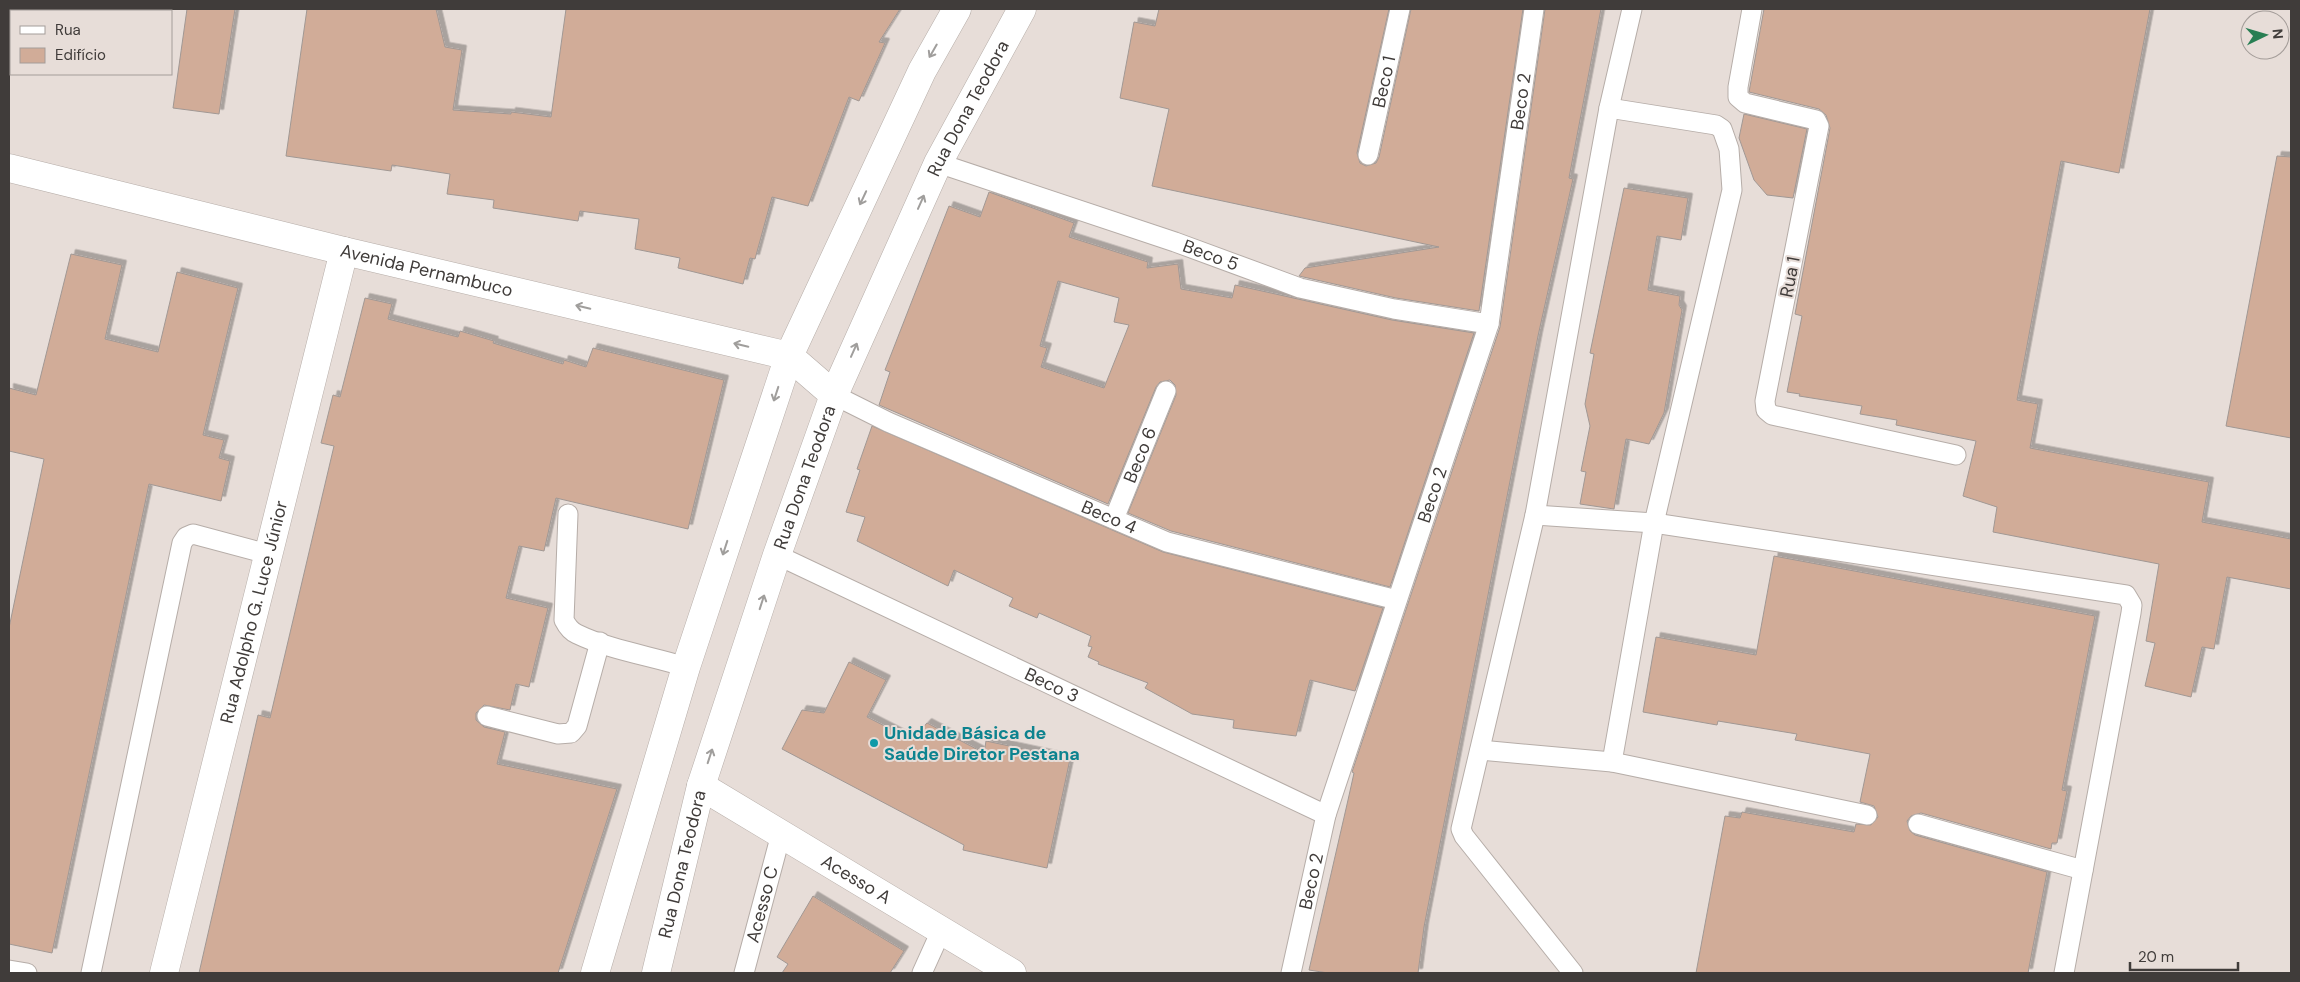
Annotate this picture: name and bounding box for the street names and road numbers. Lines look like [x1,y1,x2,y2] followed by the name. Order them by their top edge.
[922,36,1015,180] street label: Rua Dona Teodora
[1367,54,1401,110] street label: Beco 1
[1505,71,1537,131] street label: Beco 2
[1180,234,1242,276] street label: Beco 5
[338,239,515,302] street label: Avenida Pernambuco
[1774,254,1806,300] street label: Rua 1
[768,402,841,553] street label: Rua Dona Teodora
[1118,424,1162,487] street label: Beco 6
[1412,464,1453,526] street label: Beco 2
[1078,495,1140,540] street label: Beco 4
[215,498,293,726] street label: Rua Adolpho G. Luce Júnior
[1021,662,1083,708] street label: Beco 3
[653,788,712,941] street label: Rua Dona Teodora
[817,849,896,910] street label: Acesso A
[1293,851,1329,912] street label: Beco 2
[741,863,784,945] street label: Acesso C

